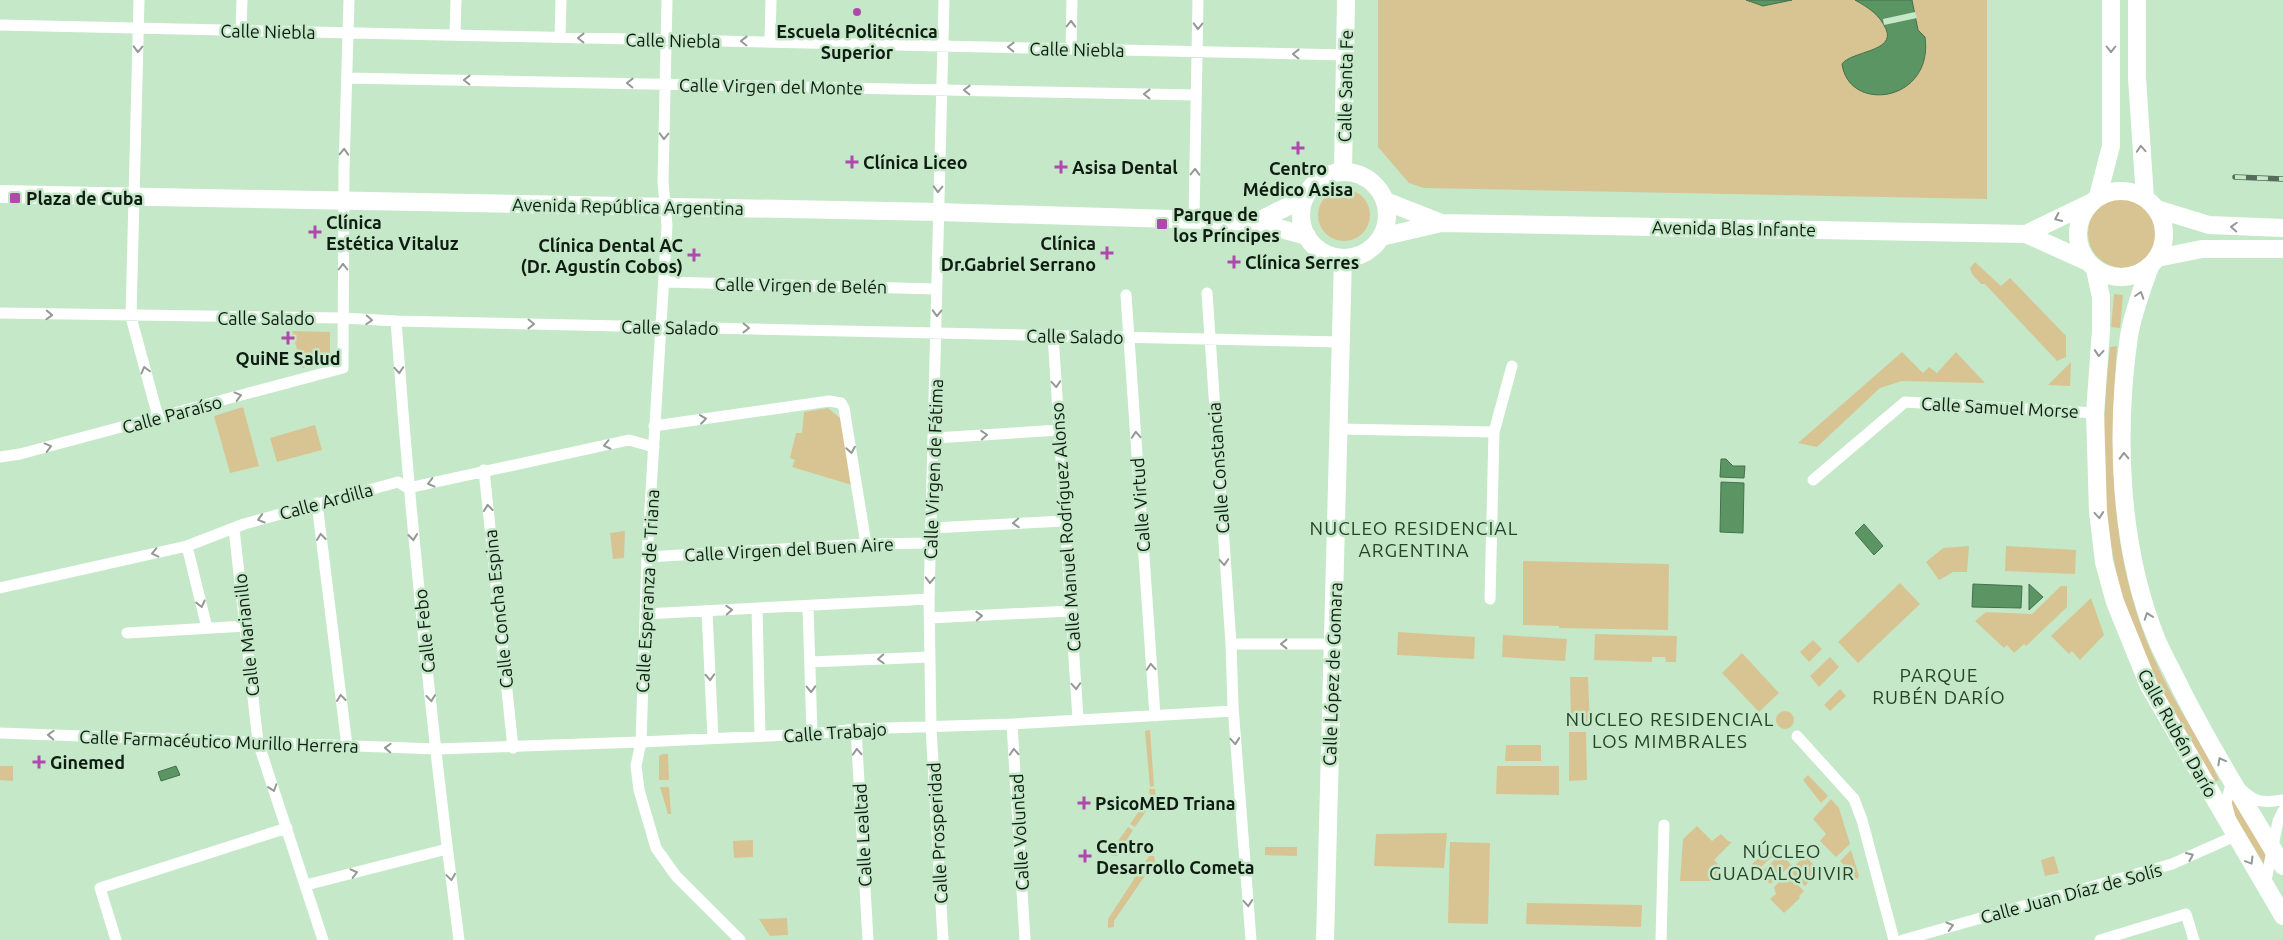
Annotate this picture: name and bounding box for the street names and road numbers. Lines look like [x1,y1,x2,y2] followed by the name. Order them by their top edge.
[220,20,316,42] street label: Calle Niebla
[625,29,721,51] street label: Calle Niebla
[1334,30,1356,142] street label: Calle Santa Fe
[1029,38,1125,60] street label: Calle Niebla
[679,74,863,98] street label: Calle Virgen del Monte
[512,194,744,218] street label: Avenida República Argentina
[1652,217,1816,239] street label: Avenida Blas Infante
[715,273,887,297] street label: Calle Virgen de Belén
[217,308,315,328] street label: Calle Salado
[621,316,719,338] street label: Calle Salado
[1026,325,1124,347] street label: Calle Salado
[920,378,946,560] street label: Calle Virgen de Fátima
[120,391,224,437] street label: Calle Paraíso
[1921,393,2079,421] street label: Calle Samuel Morse
[1203,401,1233,535] street label: Calle Constancia
[1046,402,1084,652] street label: Calle Manuel Rodríguez Alonso
[1127,457,1153,553] street label: Calle Virtud
[277,479,375,523] street label: Calle Ardilla
[632,489,662,693] street label: Calle Esperanza de Triana
[480,528,516,690] street label: Calle Concha Espina
[684,534,894,564] street label: Calle Virgen del Buen Aire
[230,572,262,698] street label: Calle Marianillo
[1319,582,1345,766] street label: Calle López de Gomara
[410,588,438,674] street label: Calle Febo
[2134,665,2222,801] street label: Calle Rubén Darío
[782,718,888,746] street label: Calle Trabajo
[79,726,359,756] street label: Calle Farmacéutico Murillo Herrera
[923,762,951,904] street label: Calle Prosperidad
[1006,773,1032,891] street label: Calle Voluntad
[849,783,875,887] street label: Calle Lealtad
[1978,859,2164,927] street label: Calle Juan Díaz de Solís

